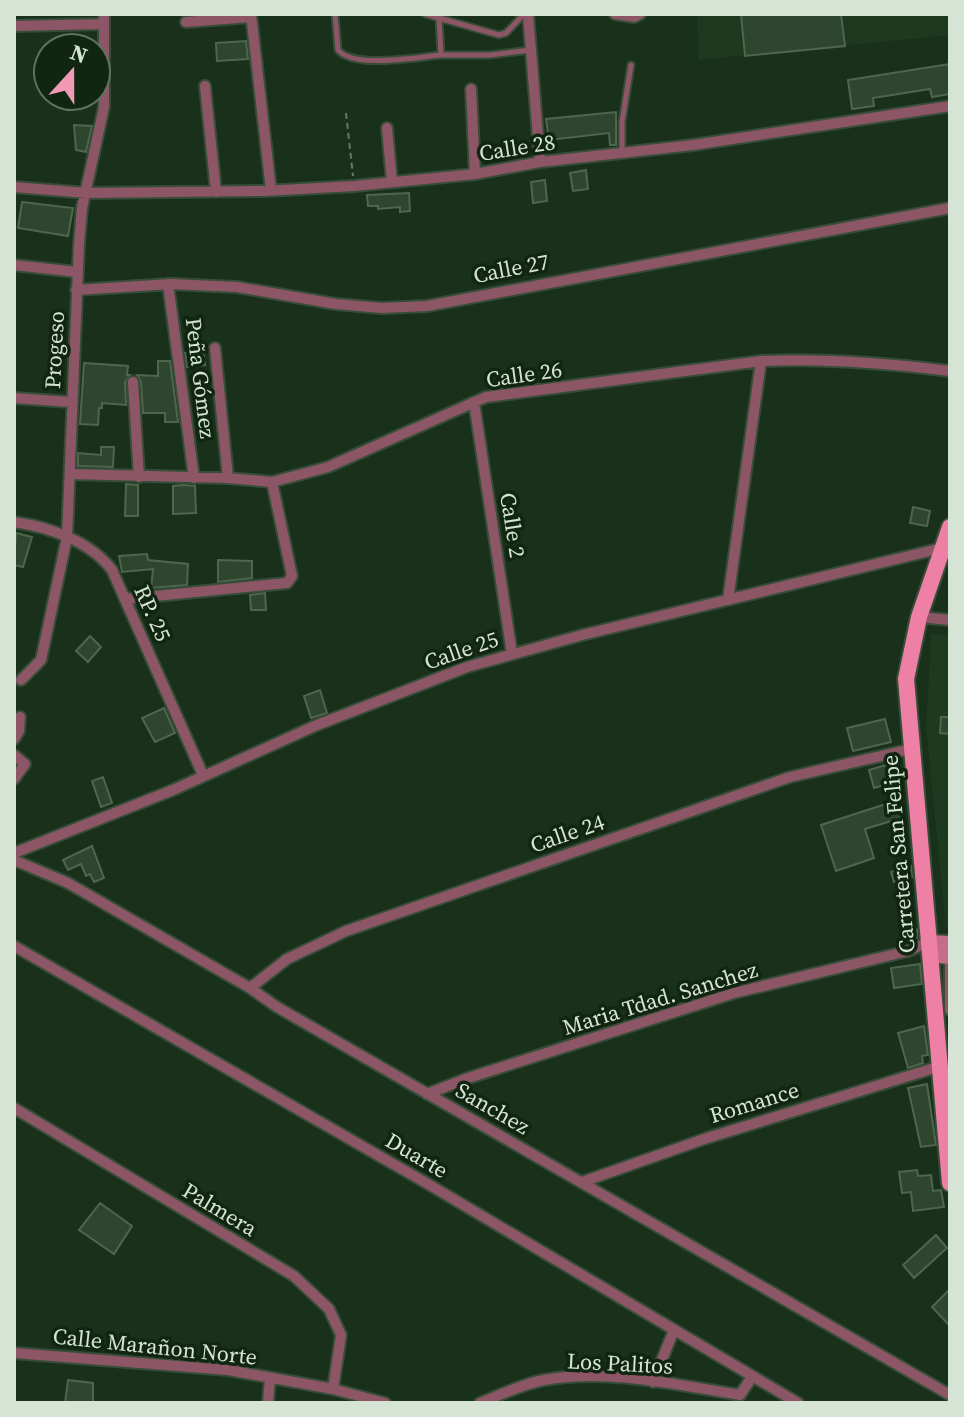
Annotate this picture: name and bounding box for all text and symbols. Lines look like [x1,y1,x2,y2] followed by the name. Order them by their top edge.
[32,32,112,112] north arrow
[66,36,92,70] text: N
[477,126,557,168] street label: Calle 28
[471,246,551,290] street label: Calle 27
[37,310,71,390] street label: Progeso
[179,316,223,440] street label: Peña Gómez
[484,354,564,394] street label: Calle 26
[493,490,533,560] street label: Calle 2
[127,580,179,646] street label: RP. 25
[420,623,502,677] street label: Calle 25
[874,754,922,954] street label: Carretera San Felipe
[526,806,608,860] street label: Calle 24
[559,954,761,1042] street label: Maria Tdad. Sanchez
[705,1074,803,1130] street label: Romance
[451,1075,535,1141] street label: Sanchez
[380,1125,454,1185] street label: Duarte
[177,1175,264,1243] street label: Palmera
[51,1320,259,1372] street label: Calle Marañon Norte
[566,1345,674,1381] street label: Los Palitos

